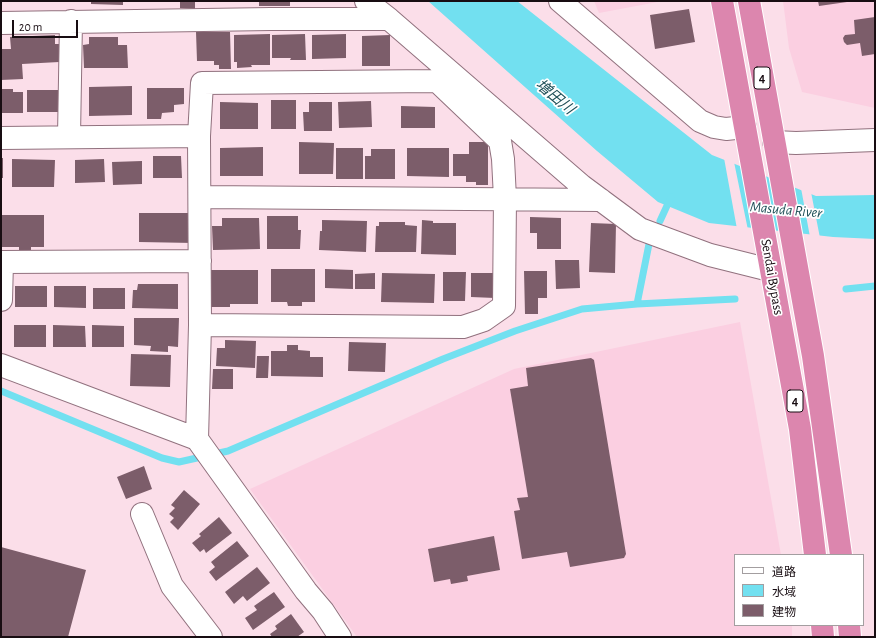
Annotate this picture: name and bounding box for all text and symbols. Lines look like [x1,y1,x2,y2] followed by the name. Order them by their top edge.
[14,12,80,38] scale bar
[19,21,42,33] text: 20 m
[754,67,770,89] road number: 4
[532,76,578,118] water label: 増田川
[749,198,823,222] water label: Masuda River
[757,238,787,316] street label: Sendai Bypass
[787,390,803,412] road number: 4
[734,554,864,626] legend
[772,566,796,578] text: 道路
[772,586,796,598] text: 水域
[772,606,796,618] text: 建物

